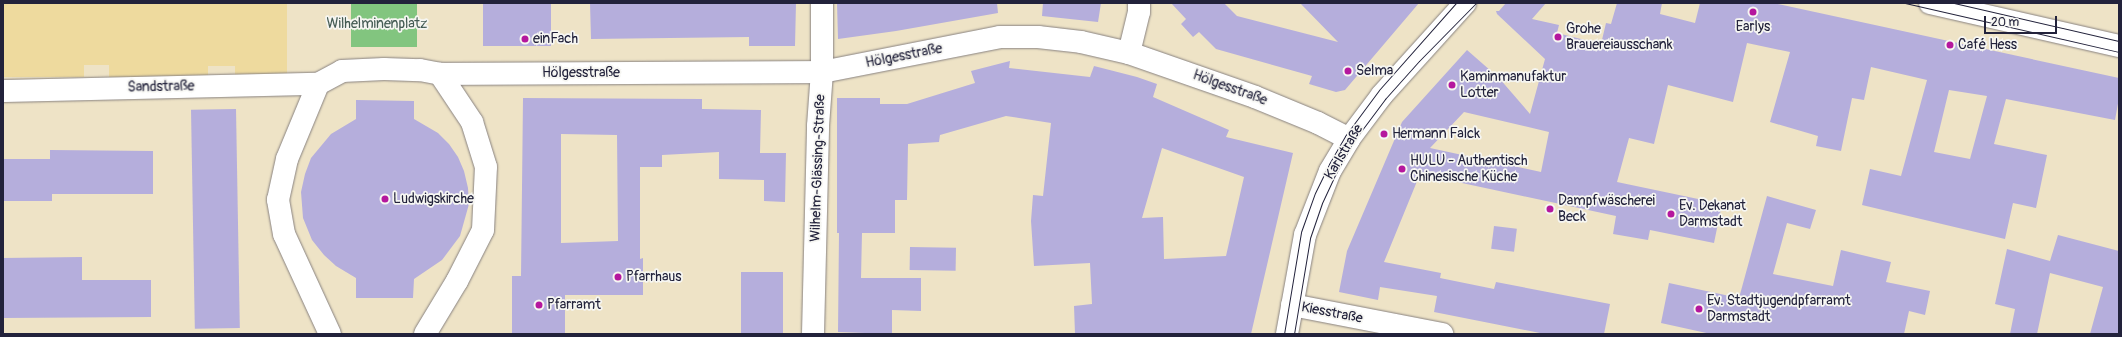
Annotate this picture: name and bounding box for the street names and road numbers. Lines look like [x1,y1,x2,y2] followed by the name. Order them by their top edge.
[864,40,944,72] street label: Hölgesstraße
[542,65,620,81] street label: Hölgesstraße
[1190,67,1270,109] street label: Hölgesstraße
[127,78,195,96] street label: Sandstraße
[807,94,829,242] street label: Wilhelm-Glässing-Straße
[1321,121,1367,183] street label: Karlstraße
[1300,299,1364,327] street label: Kiesstraße

